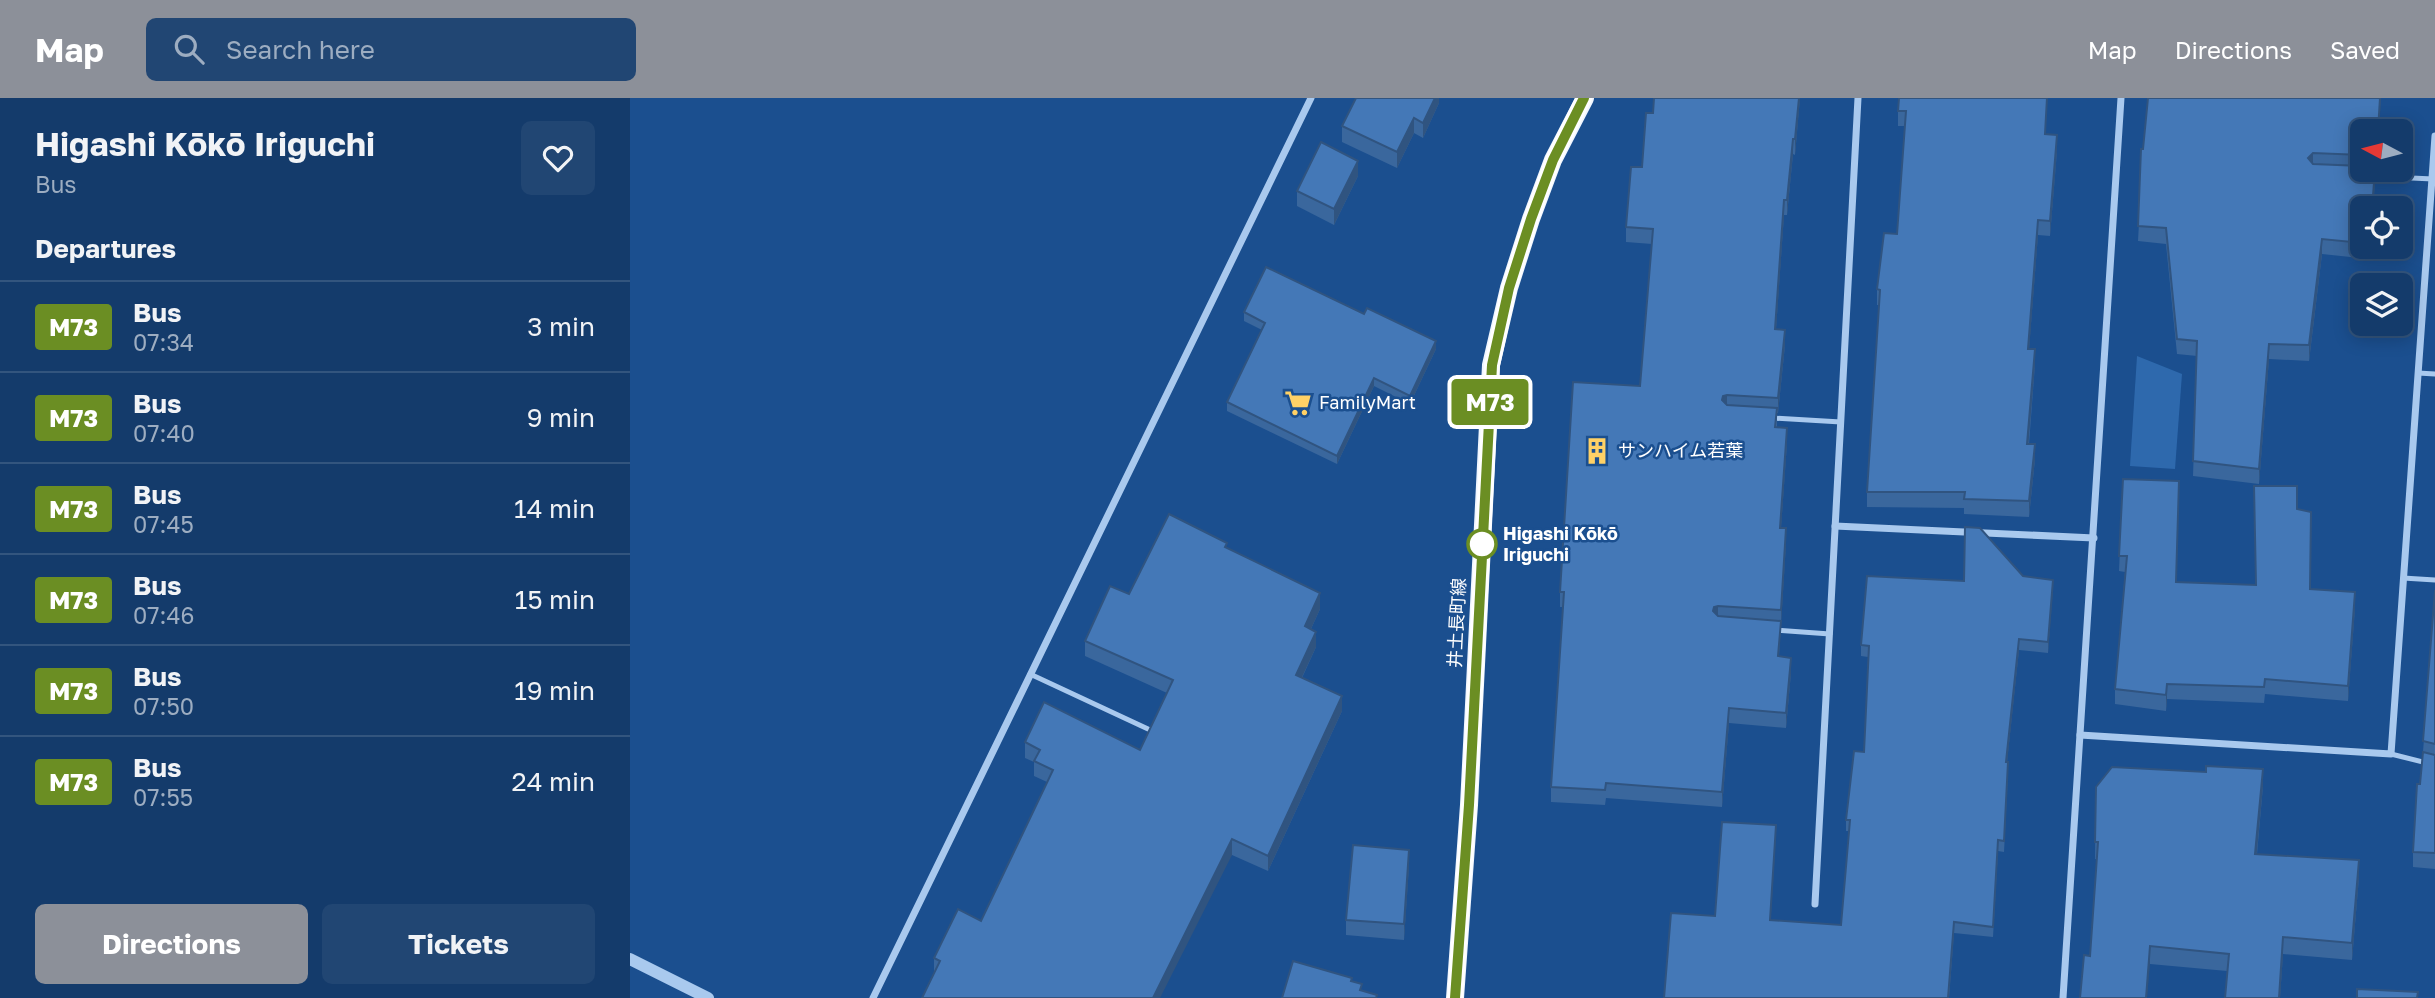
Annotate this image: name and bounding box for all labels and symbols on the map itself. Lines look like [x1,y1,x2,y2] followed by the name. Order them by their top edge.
[2350,119,2413,182] north arrow
[1450,379,1530,425] line badge: M73
[1283,388,1313,418] supermarket icon: FamilyMart
[1319,391,1416,413] place label: FamilyMart
[1582,436,1612,466] building icon: サンハイム若葉
[1618,439,1743,461] place label: サンハイム若葉
[1503,522,1618,565] place label: Higashi Kōkō Iriguchi
[1467,529,1497,559] marker: Higashi Kōkō Iriguchi
[1443,577,1469,668] street label: 井土長町線

